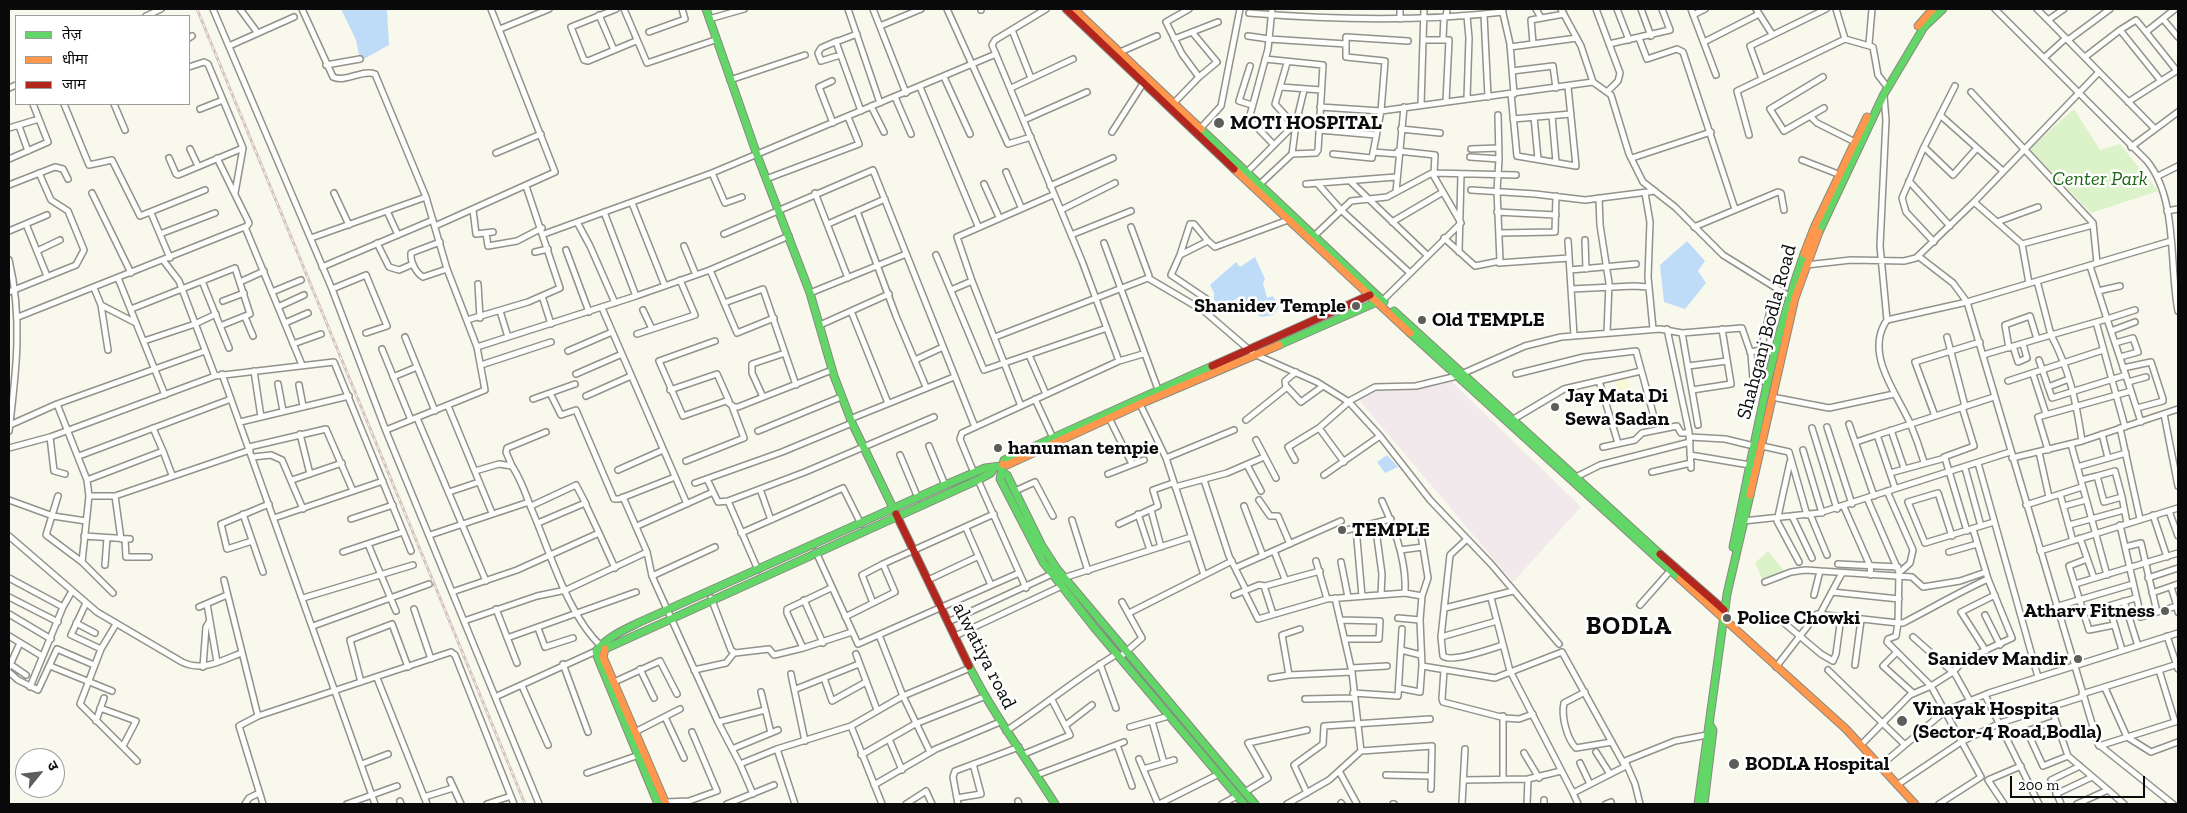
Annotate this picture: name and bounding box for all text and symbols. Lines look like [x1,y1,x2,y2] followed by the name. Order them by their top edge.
[15,15,190,105] legend
[62,25,82,43] text: तेज़
[62,50,88,68] text: धीमा
[62,75,86,93] text: जाम
[1230,111,1382,135] place label: MOTI HOSPITAL
[1212,116,1226,130] marker: MOTI HOSPITAL
[2052,167,2148,191] park label: Center Park
[1732,242,1802,422] street label: Shahganj Bodla Road
[1194,294,1346,318] place label: Shanidev Temple
[1350,300,1362,312] marker: Shanidev Temple
[1432,308,1545,332] place label: Old TEMPLE
[1416,314,1428,326] marker: Old TEMPLE
[1565,384,1669,431] place label: Jay Mata Di Sewa Sadan
[1549,401,1561,413] marker: Jay Mata Di Sewa Sadan
[1008,436,1159,460] place label: hanuman tempie
[992,442,1004,454] marker: hanuman tempie
[1352,518,1430,542] place label: TEMPLE
[1336,524,1348,536] marker: TEMPLE
[947,599,1021,713] street label: alwatiya road
[2024,599,2155,623] place label: Atharv Fitness
[2159,605,2171,617] marker: Atharv Fitness
[1737,606,1860,630] place label: Police Chowki
[1585,612,1673,642] district label: BODLA
[1721,612,1733,624] marker: Police Chowki
[1928,647,2068,671] place label: Sanidev Mandir
[2072,653,2084,665] marker: Sanidev Mandir
[1913,697,2101,744] place label: Vinayak Hospita (Sector-4 Road,Bodla)
[1895,714,1909,728] marker: Vinayak Hospita (Sector-4 Road,Bodla)
[15,748,65,798] north arrow
[1745,752,1890,776] place label: BODLA Hospital
[1727,757,1741,771] marker: BODLA Hospital
[43,758,62,774] text: उ
[2012,766,2147,798] scale bar
[2018,776,2059,794] text: 200 m

